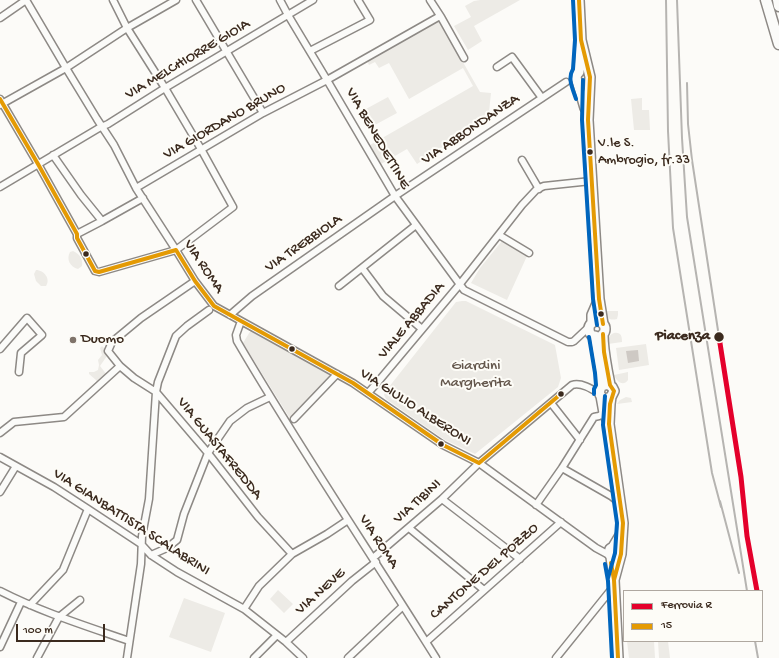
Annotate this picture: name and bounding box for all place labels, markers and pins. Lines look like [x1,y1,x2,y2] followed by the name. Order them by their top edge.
[598,136,690,168] place label: V.le S. Ambrogio, fr.33
[585,147,595,157] marker: V.le S. Ambrogio, fr.33
[81,249,91,259] unlabelled marker
[596,309,606,319] unlabelled marker
[655,328,710,346] place label: Piacenza
[712,330,726,344] marker: Piacenza
[81,331,124,349] place label: Duomo
[68,335,78,345] marker: Duomo
[287,344,297,354] unlabelled marker
[556,389,566,399] unlabelled marker
[436,439,446,449] unlabelled marker

